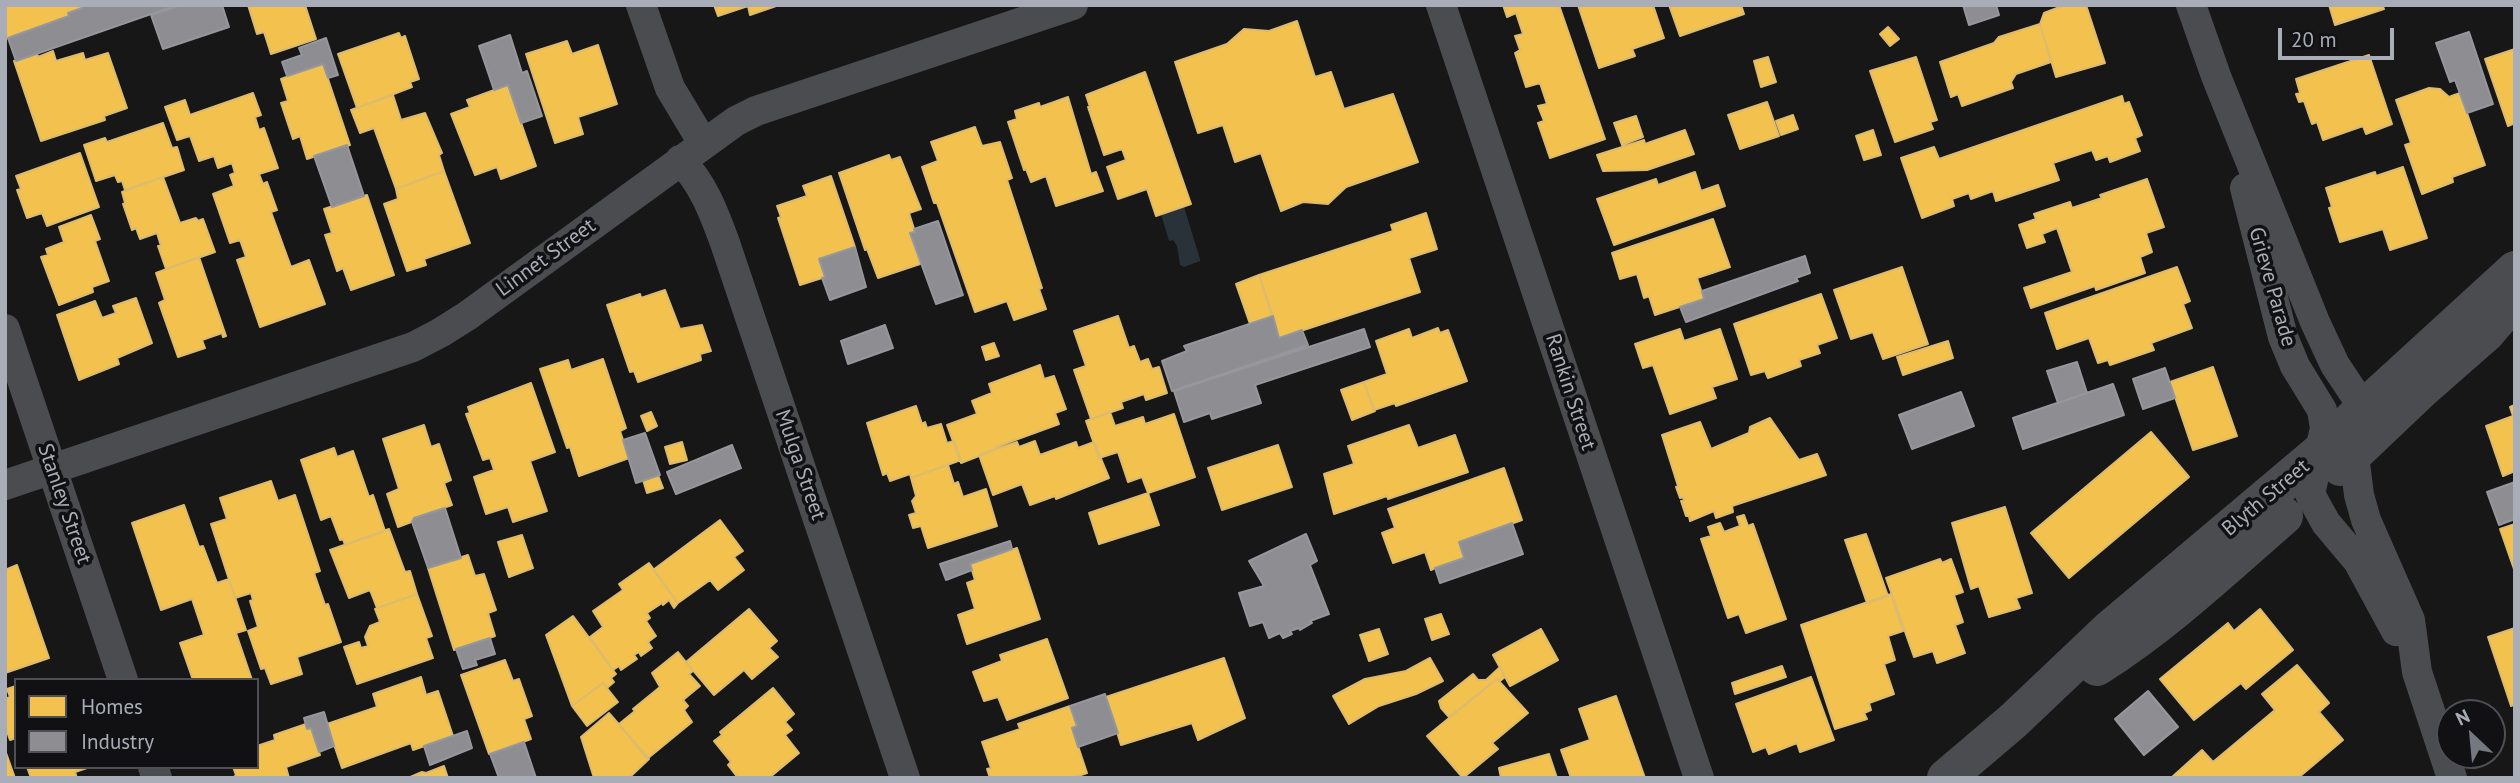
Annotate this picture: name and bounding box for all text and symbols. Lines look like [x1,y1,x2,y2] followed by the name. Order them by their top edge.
[2282,14,2398,58] scale bar
[2291,26,2337,53] text: 20 m
[491,214,601,302] street label: Linnet Street
[2243,224,2301,350] street label: Grieve Parade
[1539,331,1601,453] street label: Rankin Street
[769,407,831,523] street label: Mulga Street
[32,441,96,567] street label: Stanley Street
[2217,454,2315,542] street label: Blyth Street
[14,678,259,769] legend
[81,693,143,720] text: Homes
[2436,699,2506,769] north arrow
[2452,703,2474,730] text: N
[81,728,154,755] text: Industry

